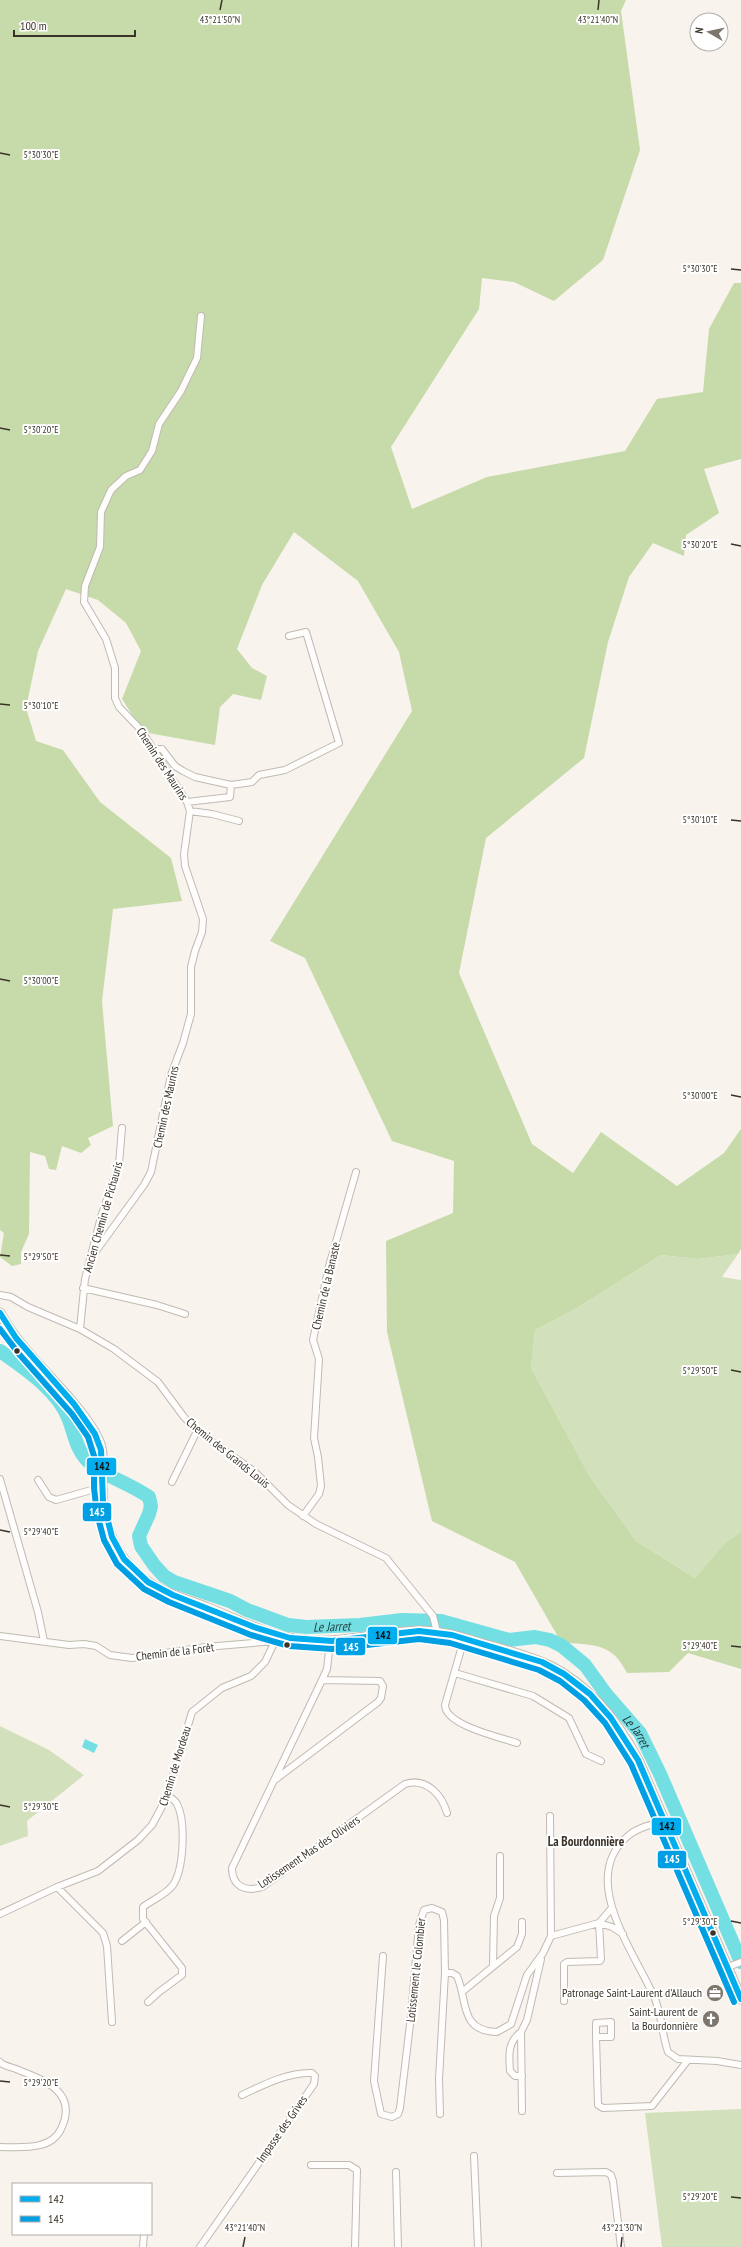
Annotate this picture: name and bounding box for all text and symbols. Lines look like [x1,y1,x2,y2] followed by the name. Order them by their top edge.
[14,12,135,38] scale bar
[689,12,729,52] north arrow
[200,13,240,26] text: 43°21'50"N
[578,13,618,26] text: 43°21'40"N
[20,18,47,33] text: 100 m
[692,26,707,34] text: N
[24,148,58,161] text: 5°30'30"E
[683,262,717,275] text: 5°30'30"E
[24,423,58,436] text: 5°30'20"E
[683,538,717,551] text: 5°30'20"E
[24,699,58,712] text: 5°30'10"E
[133,725,191,803] street label: Chemin des Maurins
[683,813,717,826] text: 5°30'10"E
[24,974,58,987] text: 5°30'00"E
[149,1064,182,1149] street label: Chemin des Maurins
[683,1089,717,1102] text: 5°30'00"E
[79,1160,126,1274] street label: Ancien Chemin de Pichauris
[308,1241,343,1331] street label: Chemin de la Banaste
[24,1250,58,1263] text: 5°29'50"E
[12,1346,22,1356] unlabelled marker
[683,1364,717,1377] text: 5°29'50"E
[183,1414,273,1491] street label: Chemin des Grands Louis
[86,1457,117,1476] line badge: 142
[94,1459,110,1473] text: 142
[82,1502,112,1522] line badge: 145
[89,1505,105,1519] text: 145
[24,1525,58,1538] text: 5°29'40"E
[313,1617,352,1636] water label: Le Jarret
[367,1626,398,1645] line badge: 142
[375,1628,391,1642] text: 142
[335,1637,366,1656] line badge: 145
[135,1639,215,1664] street label: Chemin de la Forêt
[683,1639,717,1652] text: 5°29'40"E
[282,1640,292,1650] unlabelled marker
[343,1640,359,1654] text: 145
[619,1711,654,1752] water label: Le Jarret
[155,1724,194,1808] street label: Chemin de Mordeau
[24,1800,58,1813] text: 5°29'30"E
[255,1812,363,1891] street label: Lotissement Mas des Oliviers
[651,1817,682,1836] line badge: 142
[659,1819,675,1833] text: 142
[548,1833,625,1850] district label: La Bourdonnière
[657,1850,687,1869] line badge: 145
[664,1852,680,1866] text: 145
[683,1915,717,1928] text: 5°29'30"E
[403,1916,429,2023] street label: Lotissement le Colombier
[708,1928,718,1938] unlabelled marker
[705,1983,725,2003] office icon: Patronage Saint-Laurent d'Allauch
[562,1985,702,2000] place label: Patronage Saint-Laurent d'Allauch
[629,2004,698,2033] place label: Saint-Laurent de la Bourdonnière
[701,2009,721,2029] church icon: Saint-Laurent de la Bourdonnière
[24,2076,58,2089] text: 5°29'20"E
[253,2092,310,2165] street label: Impasse des Grives
[12,2183,152,2235] legend
[683,2190,717,2203] text: 5°29'20"E
[48,2191,64,2206] text: 142
[48,2211,64,2226] text: 145
[225,2221,265,2234] text: 43°21'40"N
[602,2221,642,2234] text: 43°21'30"N

